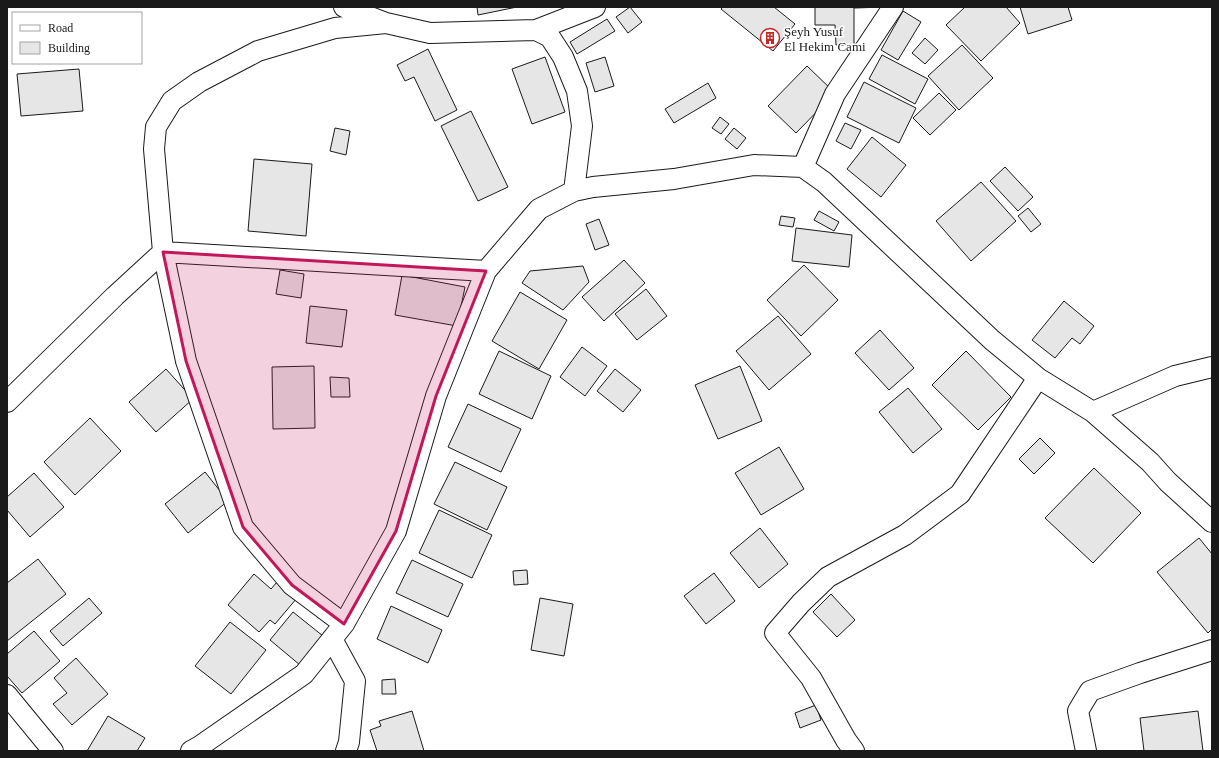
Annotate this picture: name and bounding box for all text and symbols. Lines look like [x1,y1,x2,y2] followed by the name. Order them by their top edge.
[12,12,142,64] legend
[48,21,73,35] text: Road
[784,24,866,54] place label: Şeyh Yusuf El Hekim Cami
[759,27,781,49] building icon: Şeyh Yusuf El Hekim Cami
[48,41,90,55] text: Building

